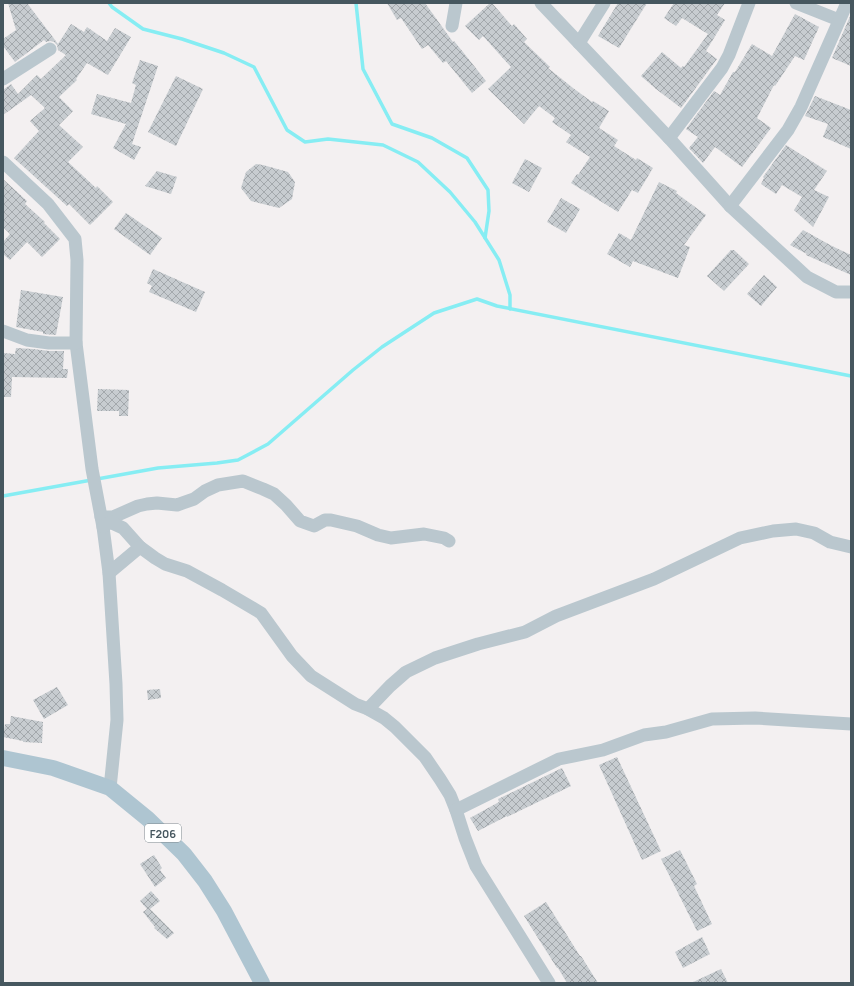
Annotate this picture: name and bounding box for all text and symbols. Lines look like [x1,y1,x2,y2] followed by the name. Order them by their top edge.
[145,824,181,842] road number: F206

